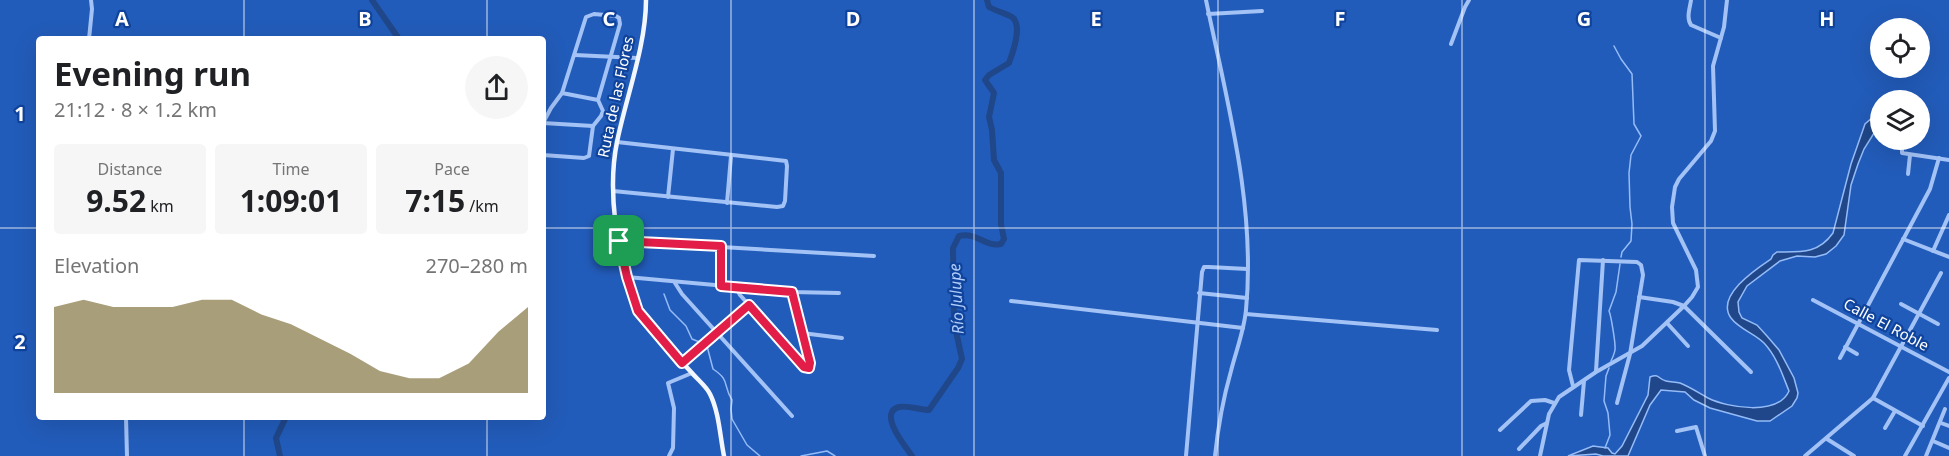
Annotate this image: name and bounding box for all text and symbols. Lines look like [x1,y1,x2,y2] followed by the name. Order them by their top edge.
[115,5,129,32] text: A
[358,5,372,32] text: B
[603,5,616,32] text: C
[846,5,860,32] text: D
[1090,5,1102,32] text: E
[1335,5,1345,32] text: F
[1577,5,1591,32] text: G
[1819,5,1835,32] text: H
[1870,18,1930,150] map controls
[1870,18,1930,78] button: locate
[592,34,638,159] street label: Ruta de las Flores
[54,51,251,96] text: Evening run
[465,56,528,119] button: share
[1870,90,1930,150] button: layers
[54,96,217,123] text: 21:12 · 8 × 1.2 km
[14,100,26,127] text: 1
[98,158,162,180] text: Distance
[272,158,310,180] text: Time
[434,158,470,180] text: Pace
[86,180,146,221] text: 9.52
[240,180,342,221] text: 1:09:01
[405,180,465,221] text: 7:15
[146,195,174,217] text: km
[465,195,499,217] text: /km
[593,215,644,266] pin
[602,224,635,257] icon: arrive
[54,252,139,279] text: Elevation
[425,252,528,279] text: 270–280 m
[943,263,969,335] water label: Río Julupe
[1840,293,1933,355] street label: Calle El Roble
[14,328,26,355] text: 2

